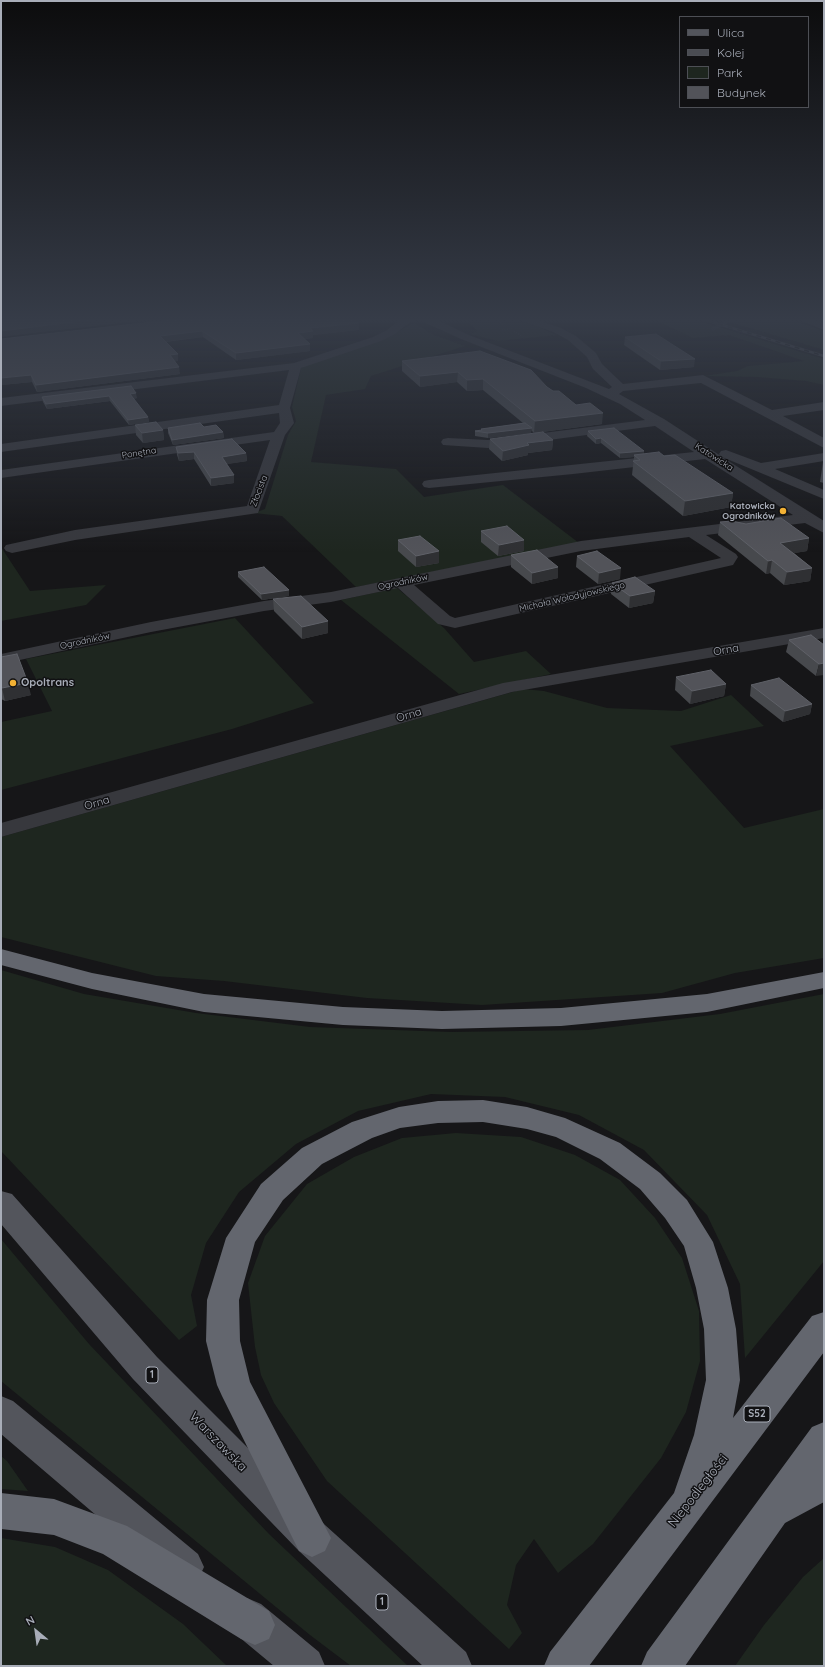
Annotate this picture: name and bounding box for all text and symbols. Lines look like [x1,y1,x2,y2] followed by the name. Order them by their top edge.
[679,16,809,108] legend
[717,25,744,40] text: Ulica
[717,45,745,60] text: Kolej
[717,65,742,80] text: Park
[717,85,766,100] text: Budynek
[693,441,735,473] street label: Katowicka
[121,445,157,461] street label: Ponętna
[248,474,270,508] street label: Złocista
[722,501,775,522] place label: Katowicka Ogrodników
[778,506,788,516] marker: Katowicka Ogrodników
[377,571,429,593] street label: Ogrodników
[518,580,626,614] street label: Michała Wołodyjowskiego
[59,630,111,652] street label: Ogrodników
[712,641,740,659] street label: Orna
[21,676,74,690] place label: Opoltrans
[8,678,18,688] marker: Opoltrans
[395,705,423,725] street label: Orna
[83,793,111,813] street label: Orna
[146,1367,158,1383] road number: 1
[744,1406,770,1422] road number: S52
[186,1409,250,1475] street label: Warszawska
[665,1452,731,1530] street label: Niepodległości
[376,1594,388,1610] road number: 1
[16,1611,56,1651] north arrow
[23,1612,37,1629] text: N

